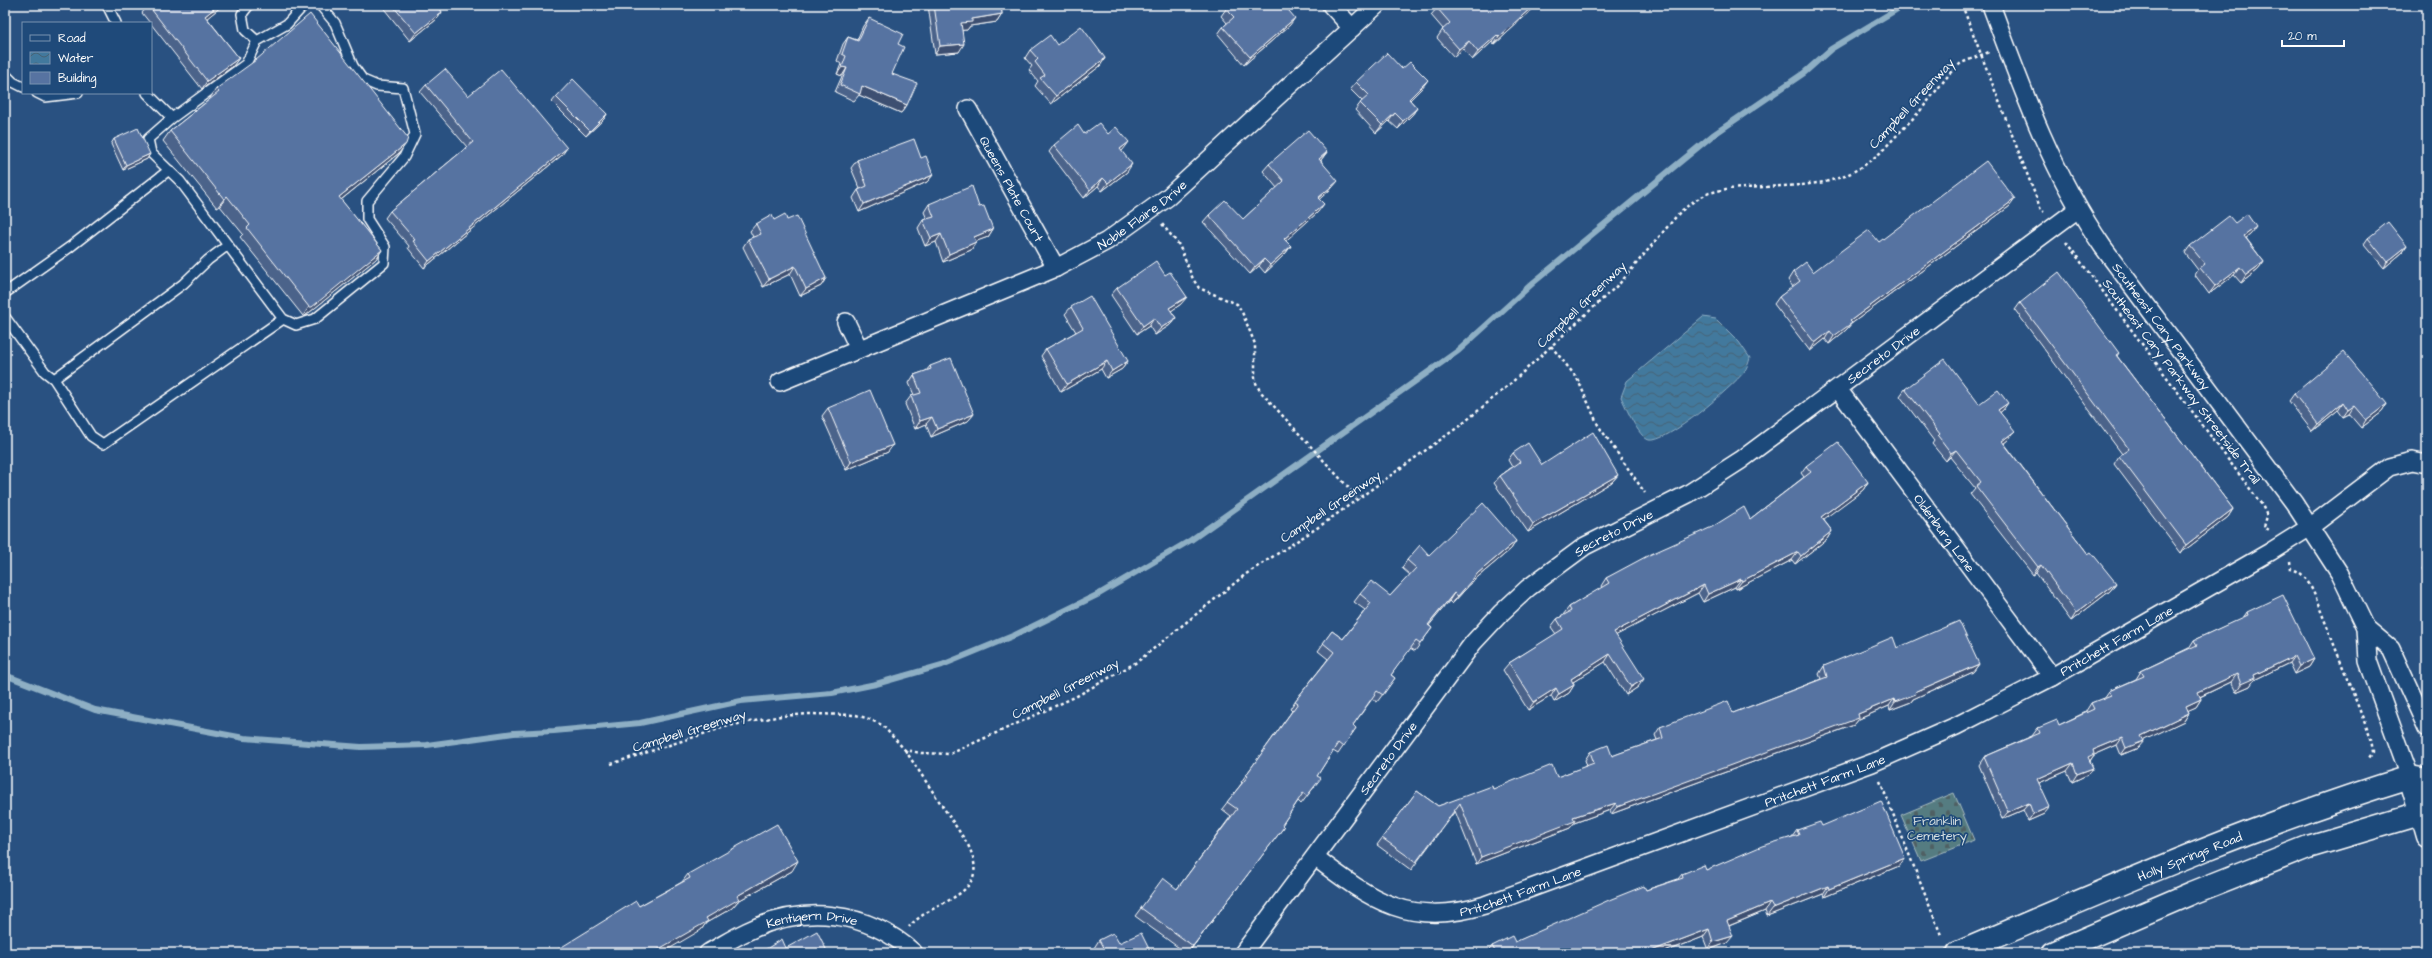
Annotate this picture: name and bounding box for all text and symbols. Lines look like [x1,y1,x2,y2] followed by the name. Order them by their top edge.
[22,22,152,94] legend
[2282,22,2344,48] scale bar
[2288,28,2317,45] text: 20 m
[58,30,86,47] text: Road
[58,50,94,67] text: Water
[1865,54,1959,154] street label: Campbell Greenway
[58,70,96,88] text: Building
[975,133,1048,246] street label: Queens Plate Court
[1094,176,1191,255] street label: Noble Flaire Drive
[1533,257,1631,353] street label: Campbell Greenway
[2108,259,2215,395] street label: Southeast Cary Parkway
[2097,275,2264,489] street label: Southeast Cary Parkway Streetside Trail
[1843,322,1924,388] street label: Secreto Drive
[1277,466,1385,548] street label: Campbell Greenway
[1909,491,1979,576] street label: Oldenburg Lane
[1570,505,1656,561] street label: Secreto Drive
[2057,602,2177,681] street label: Pritchett Farm Lane
[1009,654,1122,725] street label: Campbell Greenway
[630,705,749,758] street label: Campbell Greenway
[1355,718,1422,799] street label: Secreto Drive
[1762,750,1888,812] street label: Pritchett Farm Lane
[1907,812,1967,846] park label: Franklin Cemetery
[2135,828,2245,886] street label: Holly Springs Road
[1458,862,1584,921] street label: Pritchett Farm Lane
[764,907,860,933] street label: Kentigern Drive

